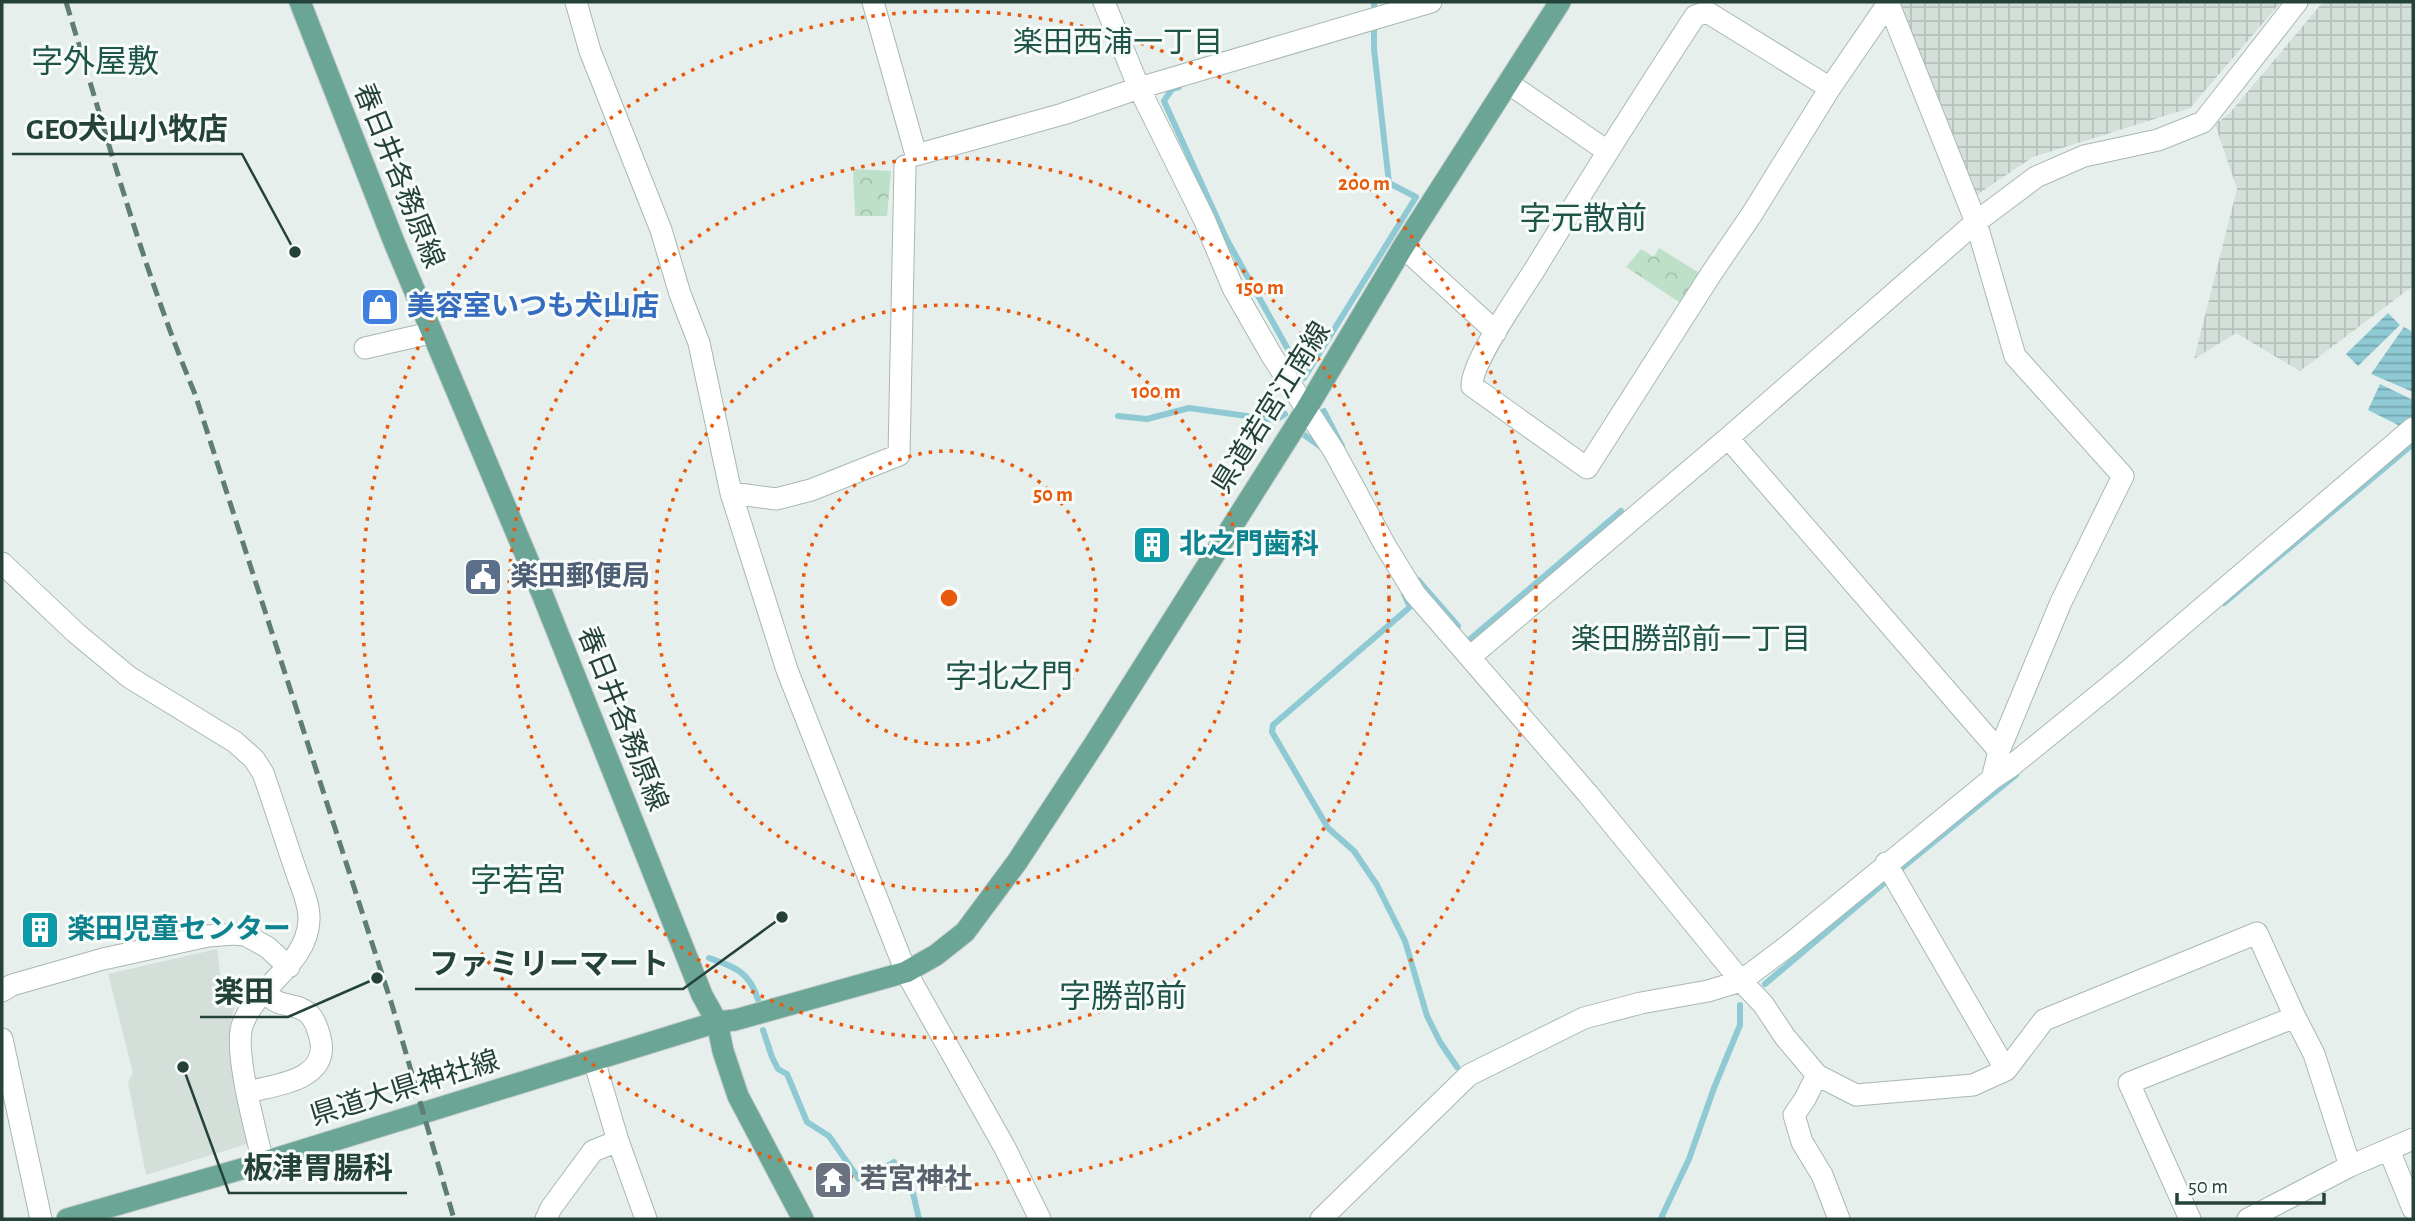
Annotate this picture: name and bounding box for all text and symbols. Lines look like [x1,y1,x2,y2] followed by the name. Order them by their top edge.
[1013,26,1223,58] district label: 楽田西浦一丁目
[31,44,159,78] district label: 字外屋敷
[348,79,450,272] street label: 春日井各務原線
[12,103,242,154] callout: GEO犬山小牧店
[26,113,228,145] text: GEO犬山小牧店
[1338,173,1390,194] text: 200 m
[1519,201,1647,235] district label: 字元散前
[1236,277,1284,298] text: 150 m
[359,286,401,328] shop icon: 美容室いつも犬山店
[407,290,659,321] place label: 美容室いつも犬山店
[1206,316,1336,499] street label: 県道若宮江南線
[1131,381,1181,402] text: 100 m
[1033,484,1073,505] text: 50 m
[1131,524,1173,566] building icon: 北之門歯科
[1179,529,1319,559] place label: 北之門歯科
[462,556,504,598] public building icon: 楽田郵便局
[510,561,650,591] place label: 楽田郵便局
[937,586,961,610] centre of rings
[572,622,674,815] street label: 春日井各務原線
[1571,623,1811,655] district label: 楽田勝部前一丁目
[945,659,1073,693] district label: 字北之門
[470,863,566,897] district label: 字若宮
[19,909,61,951] building icon: 楽田児童センター
[67,914,291,944] place label: 楽田児童センター
[415,938,683,989] callout: ファミリーマート
[429,950,669,980] text: ファミリーマート
[200,966,288,1017] callout: 楽田
[214,976,274,1008] text: 楽田
[1059,979,1187,1013] district label: 字勝部前
[307,1045,503,1131] street label: 県道大県神社線
[229,1142,407,1193] callout: 板津胃腸科
[243,1152,393,1184] text: 板津胃腸科
[812,1159,854,1201] temple icon: 若宮神社
[2177,1162,2324,1206] scale bar
[860,1164,972,1194] place label: 若宮神社
[2188,1176,2228,1197] text: 50 m

